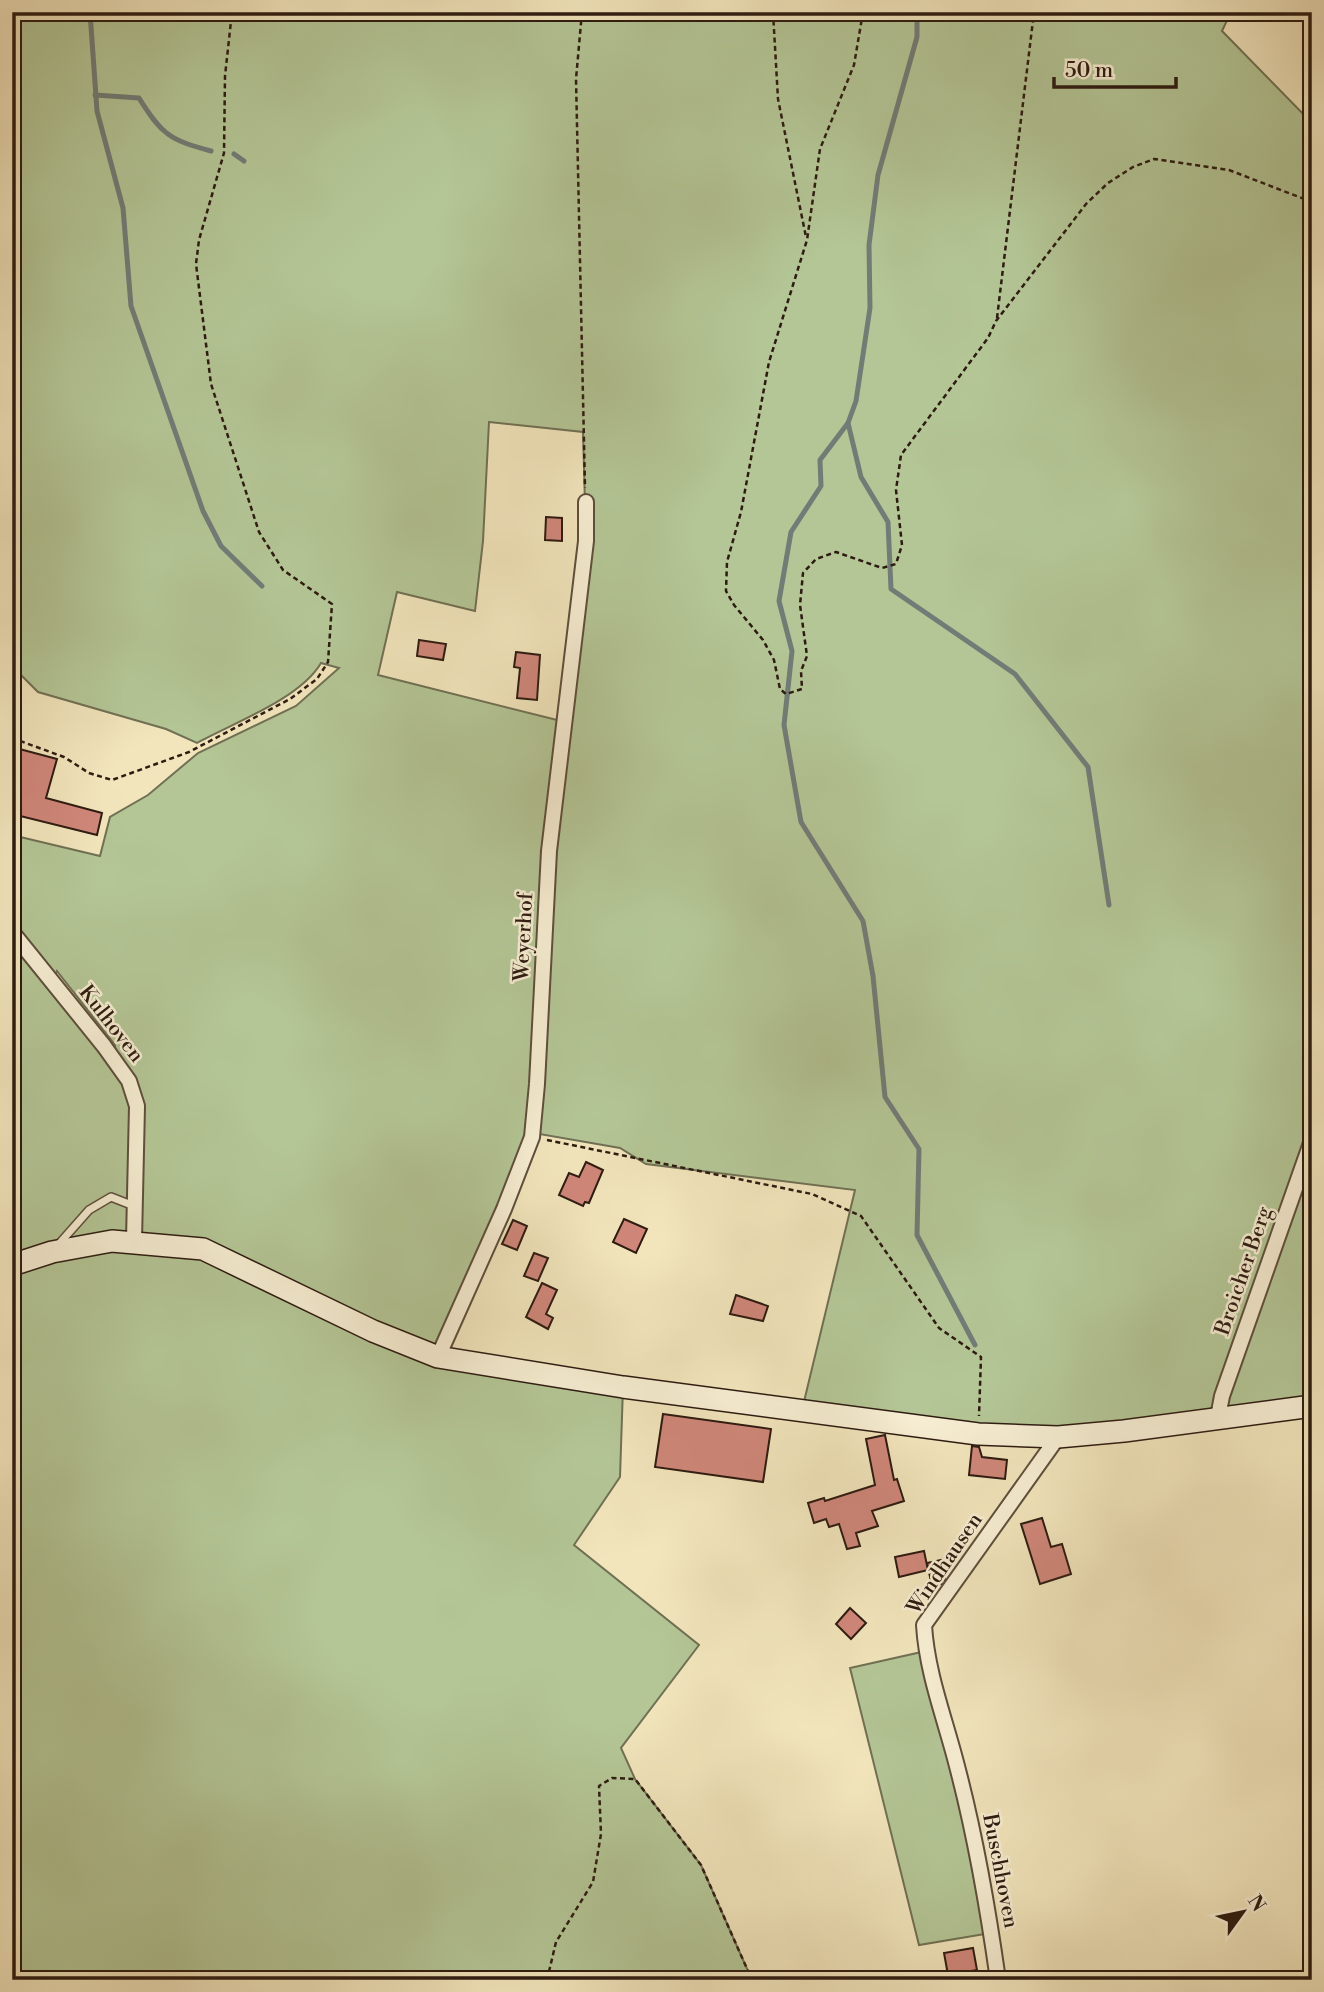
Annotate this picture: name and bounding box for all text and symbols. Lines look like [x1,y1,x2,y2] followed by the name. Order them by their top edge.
[1054,46,1177,90] scale bar
[1065,58,1113,84] text: 50 m
[509,890,539,983] street label: Weyerhof
[73,980,150,1068] street label: Kulhoven
[1210,1203,1278,1340] street label: Broicher Berg
[901,1508,989,1621] street label: Windhausen
[976,1811,1024,1931] street label: Buschhoven
[1208,1876,1278,1946] north arrow
[1242,1890,1271,1916] text: N

